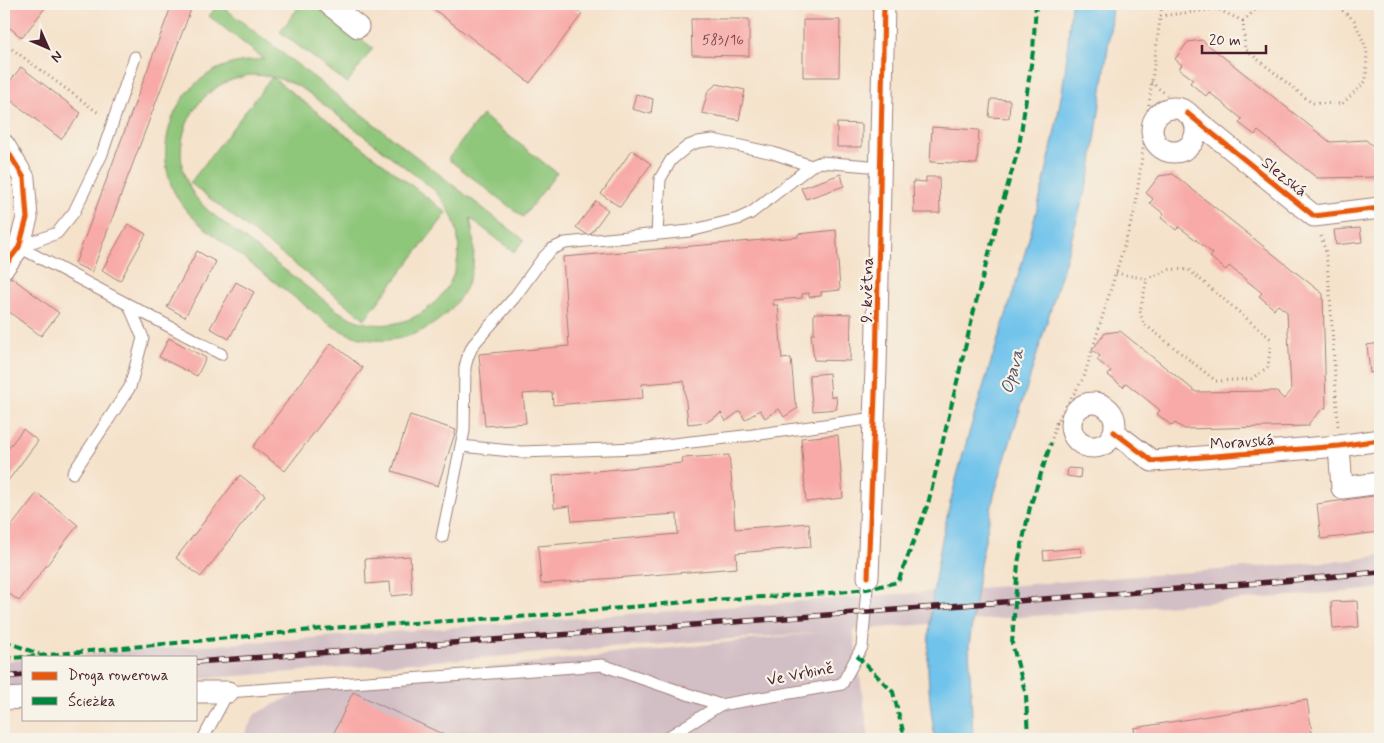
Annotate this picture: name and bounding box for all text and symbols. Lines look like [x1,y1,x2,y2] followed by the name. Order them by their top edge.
[22,22,72,72] north arrow
[1202,22,1265,54] scale bar
[702,31,744,49] house number: 583/16
[1209,31,1241,51] text: 20 m
[47,47,66,66] text: N
[1257,153,1311,202] street label: Slezská
[856,257,879,323] street label: 9. května
[995,345,1031,397] water label: Opava
[1209,430,1275,455] street label: Moravská
[22,656,198,720] legend
[765,658,836,691] street label: Ve Vrbině
[68,666,169,686] text: Droga rowerowa
[68,691,116,712] text: Ścieżka

